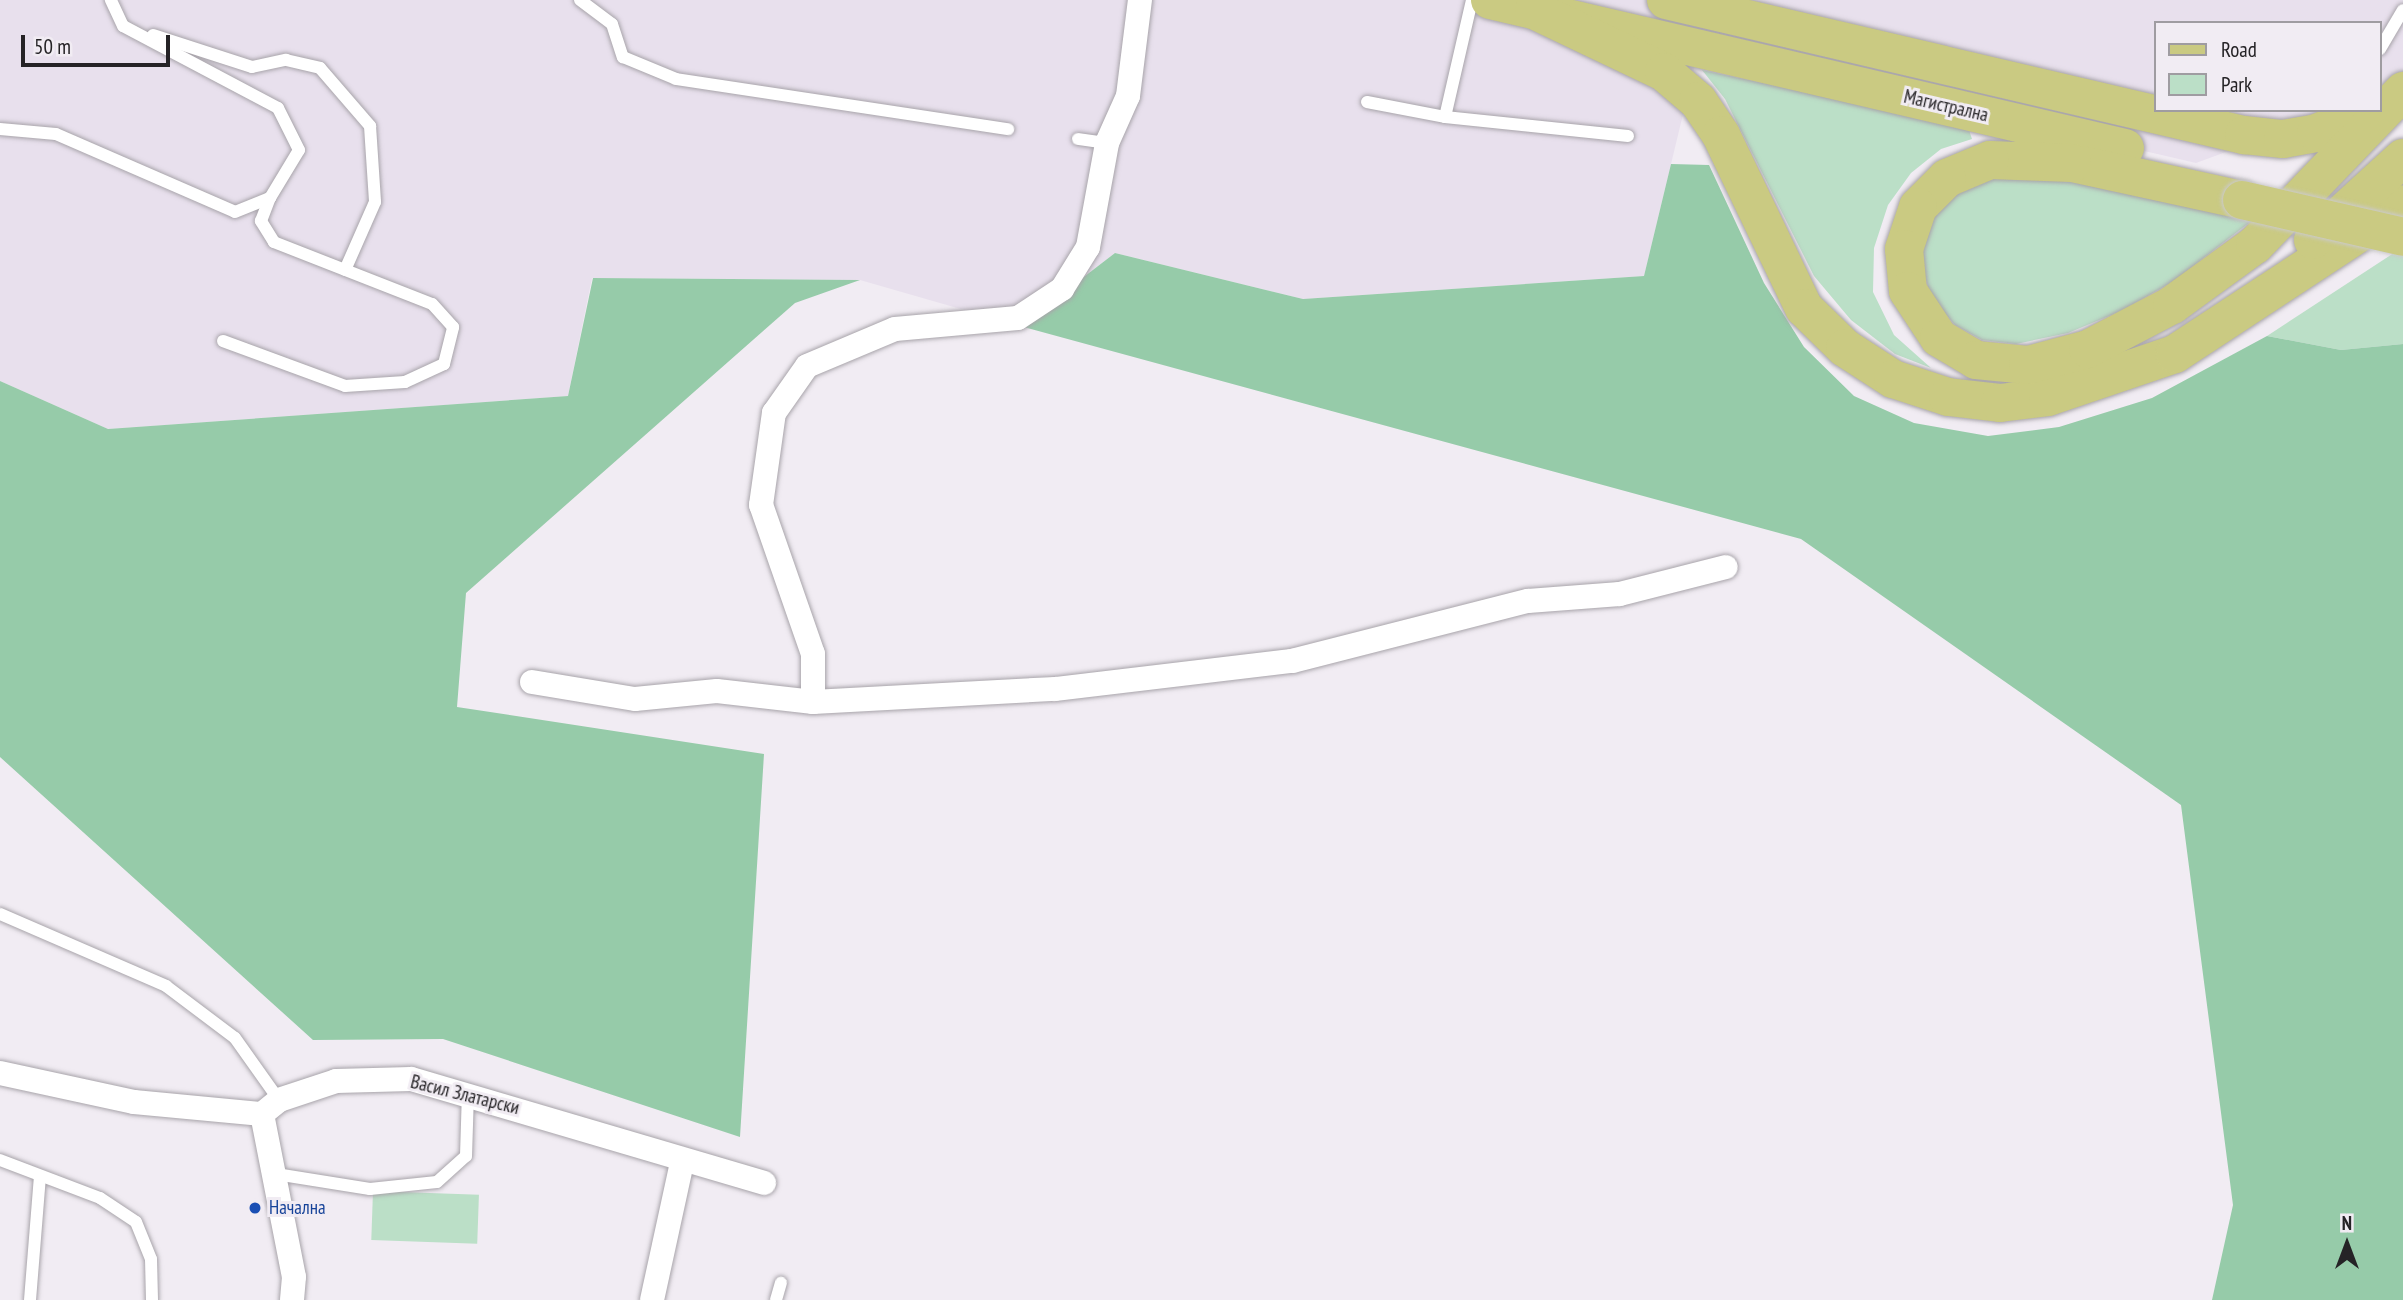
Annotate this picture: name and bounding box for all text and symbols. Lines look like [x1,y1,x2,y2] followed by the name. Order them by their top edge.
[24,21,173,65] scale bar
[2154,21,2382,112] legend
[34,33,71,60] text: 50 m
[2221,36,2257,63] text: Road
[2221,71,2252,98] text: Park
[1902,85,1990,127] street label: Магистрална
[408,1070,522,1120] street label: Васил Златарски
[269,1197,325,1219] place label: Начална
[247,1200,263,1216] marker: Начална
[2312,1209,2382,1279] north arrow
[2342,1211,2352,1235] text: N

